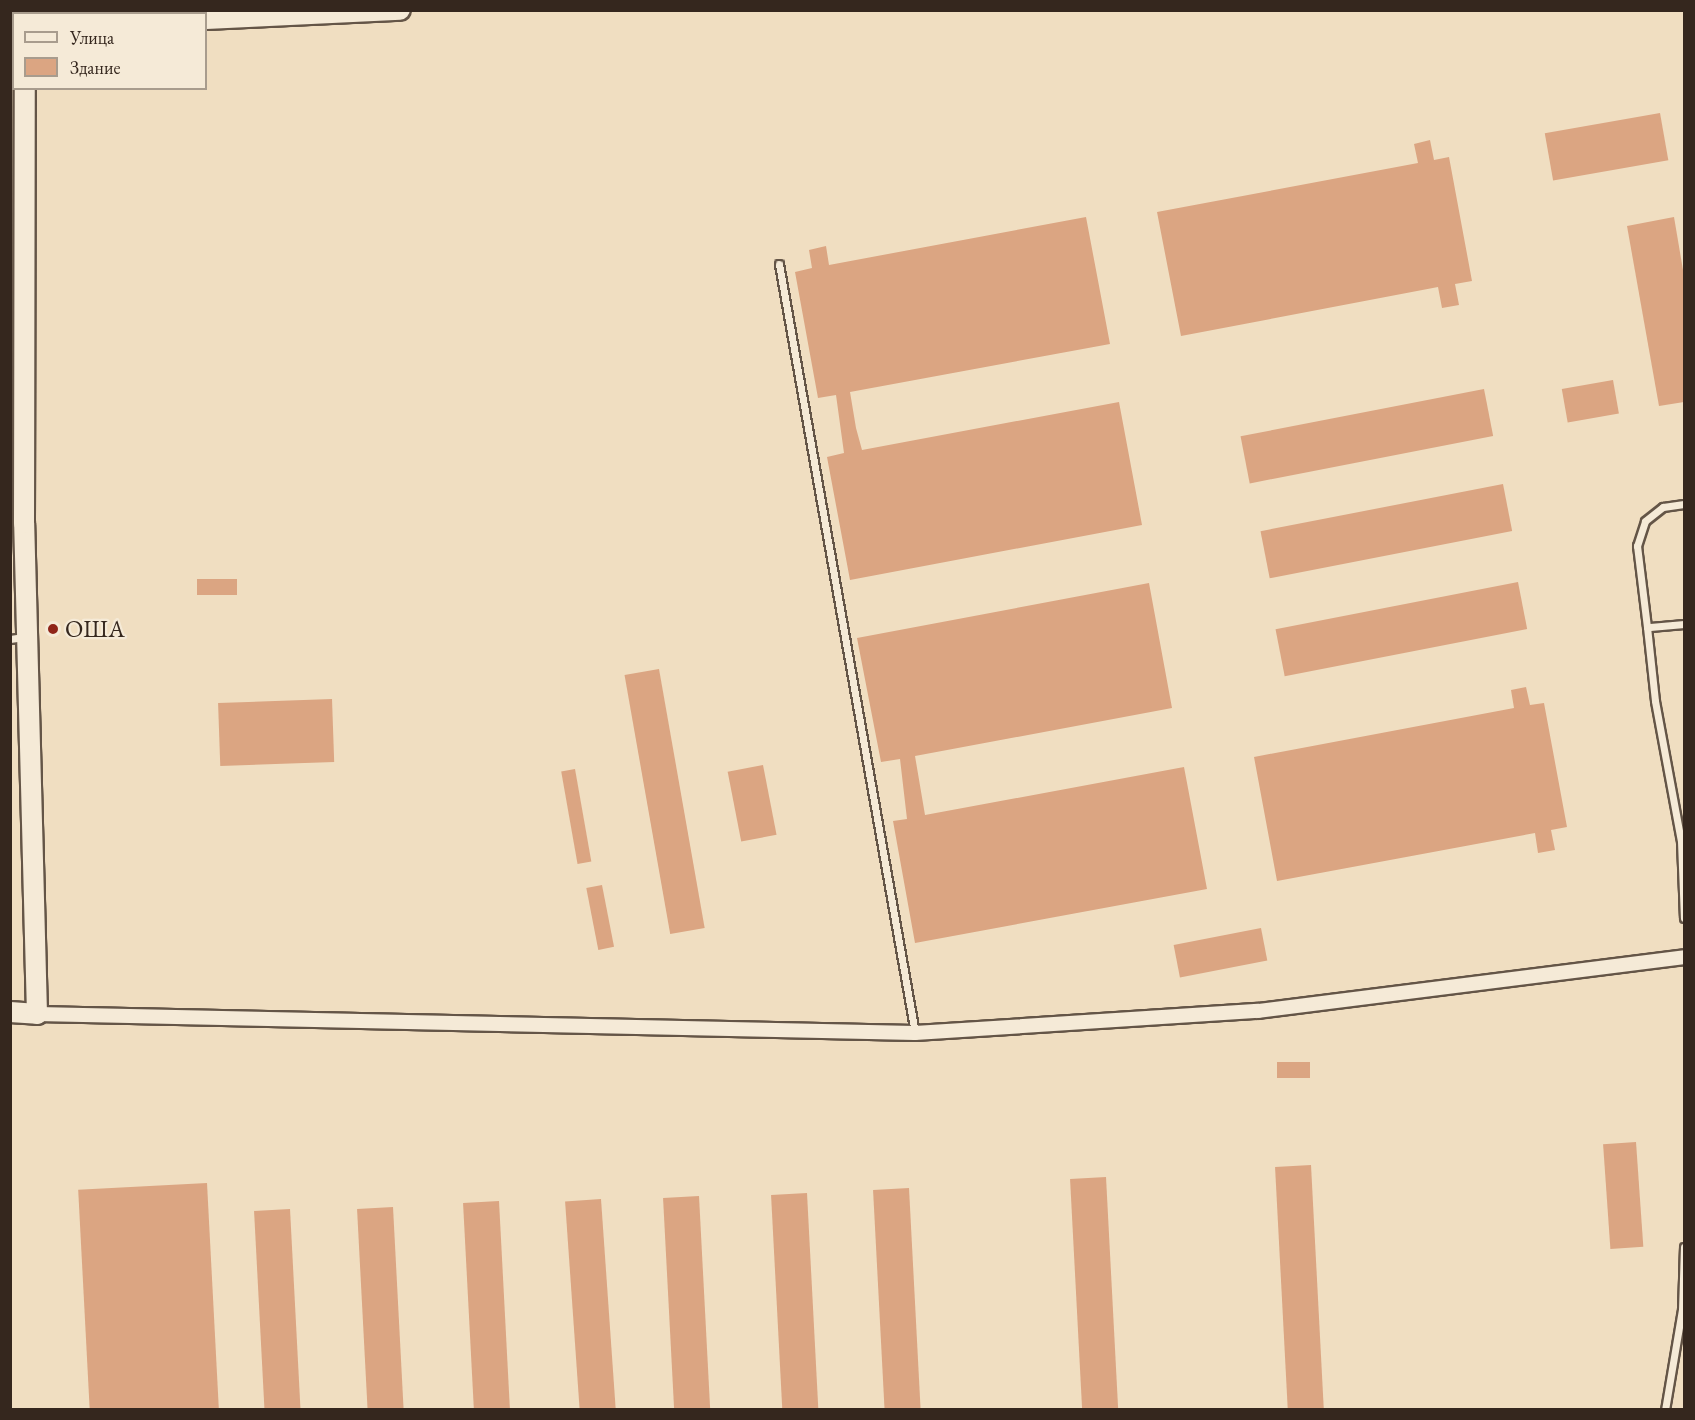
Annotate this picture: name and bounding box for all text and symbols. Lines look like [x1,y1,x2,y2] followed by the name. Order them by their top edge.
[12,12,207,90] legend
[70,26,114,49] text: Улица
[70,56,120,79] text: Здание
[65,615,125,643] place label: ОША
[46,622,60,636] marker: ОША

